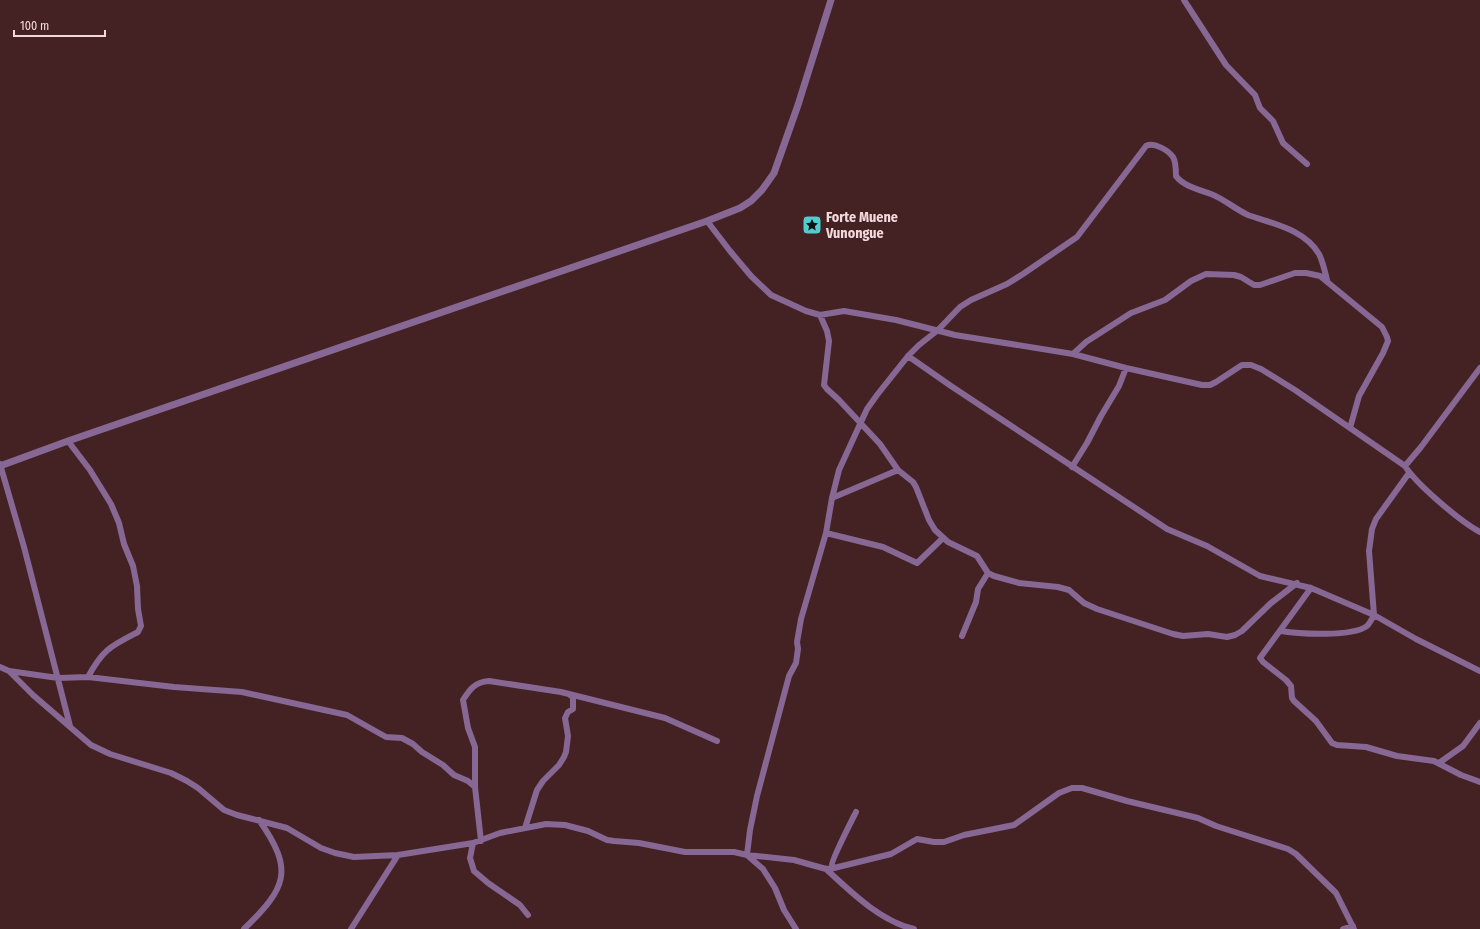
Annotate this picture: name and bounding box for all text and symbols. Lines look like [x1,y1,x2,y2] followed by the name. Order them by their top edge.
[14,12,105,38] scale bar
[20,19,49,33] text: 100 m
[825,209,898,242] place label: Forte Muene Vunongue
[801,214,823,236] place icon: Forte Muene Vunongue

